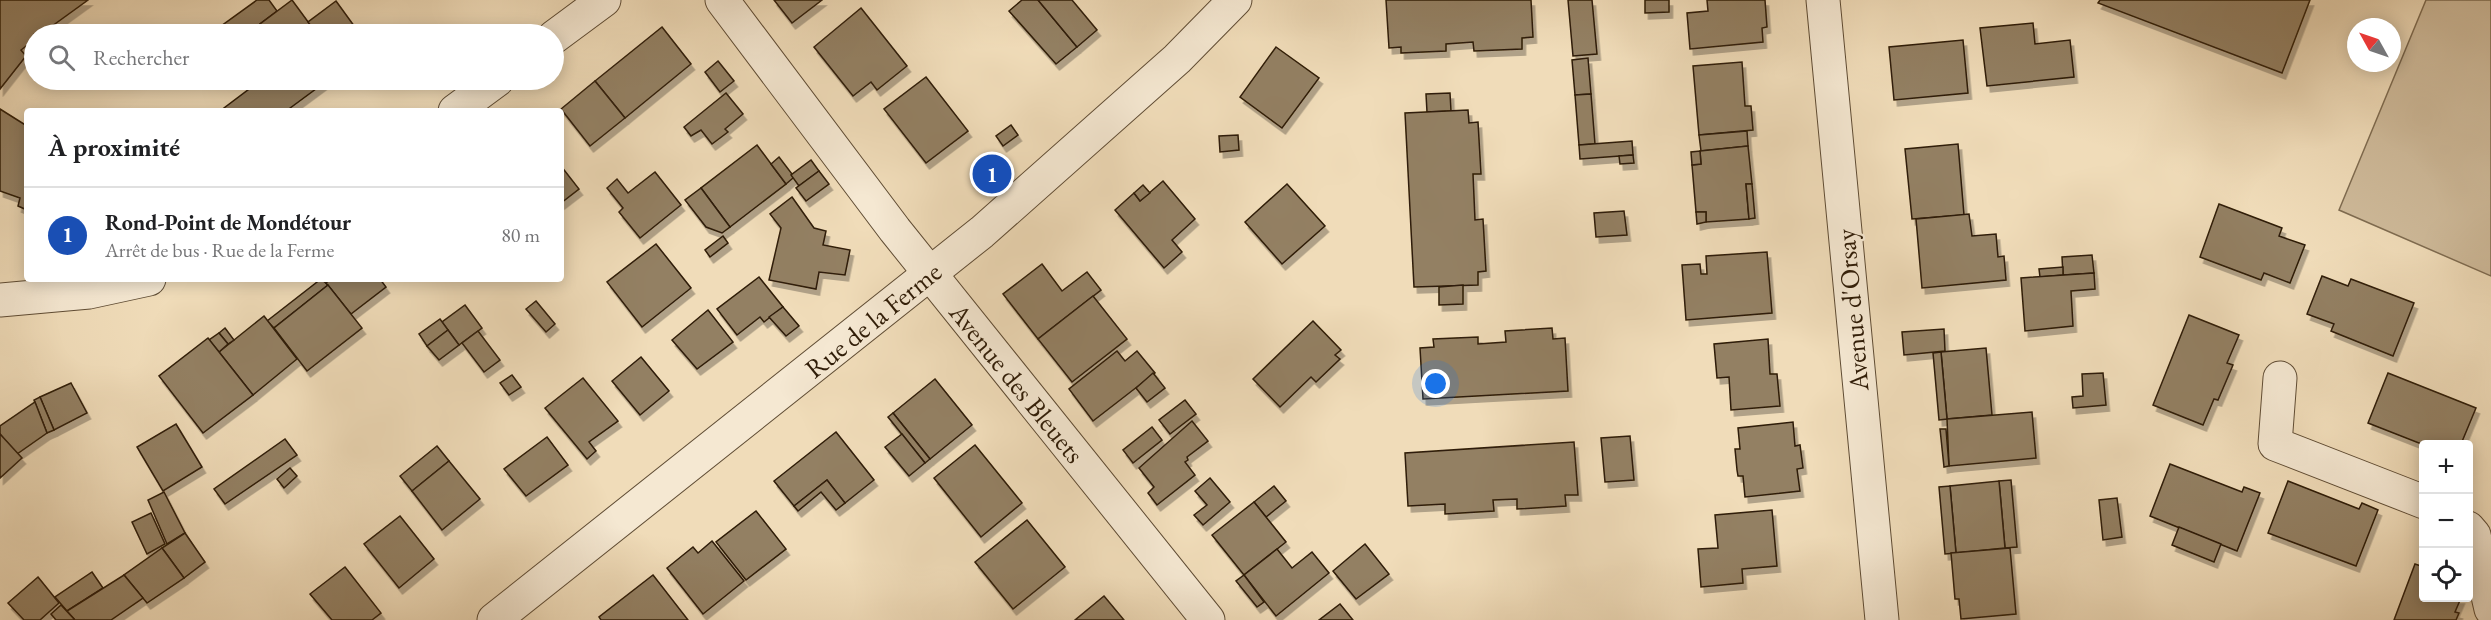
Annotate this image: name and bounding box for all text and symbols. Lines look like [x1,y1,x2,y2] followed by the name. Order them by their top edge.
[2347,18,2401,72] north arrow
[24,24,564,90] search box
[45,41,78,74] icon: search
[93,43,189,72] text: Rechercher
[48,130,180,164] text: À proximité
[972,152,1012,196] pin: 1
[105,208,351,237] text: Rond-Point de Mondétour
[62,222,73,248] text: 1
[501,222,540,248] text: 80 m
[1827,227,1877,394] street label: Avenue d'Orsay
[105,237,334,263] text: Arrêt de bus · Rue de la Ferme
[798,254,948,386] street label: Rue de la Ferme
[941,295,1092,470] street label: Avenue des Bleuets
[1421,369,1450,398] your location
[2419,440,2473,602] map controls
[2419,440,2473,494] button: +
[2419,494,2473,548] button: −
[2419,548,2473,602] button: locate

